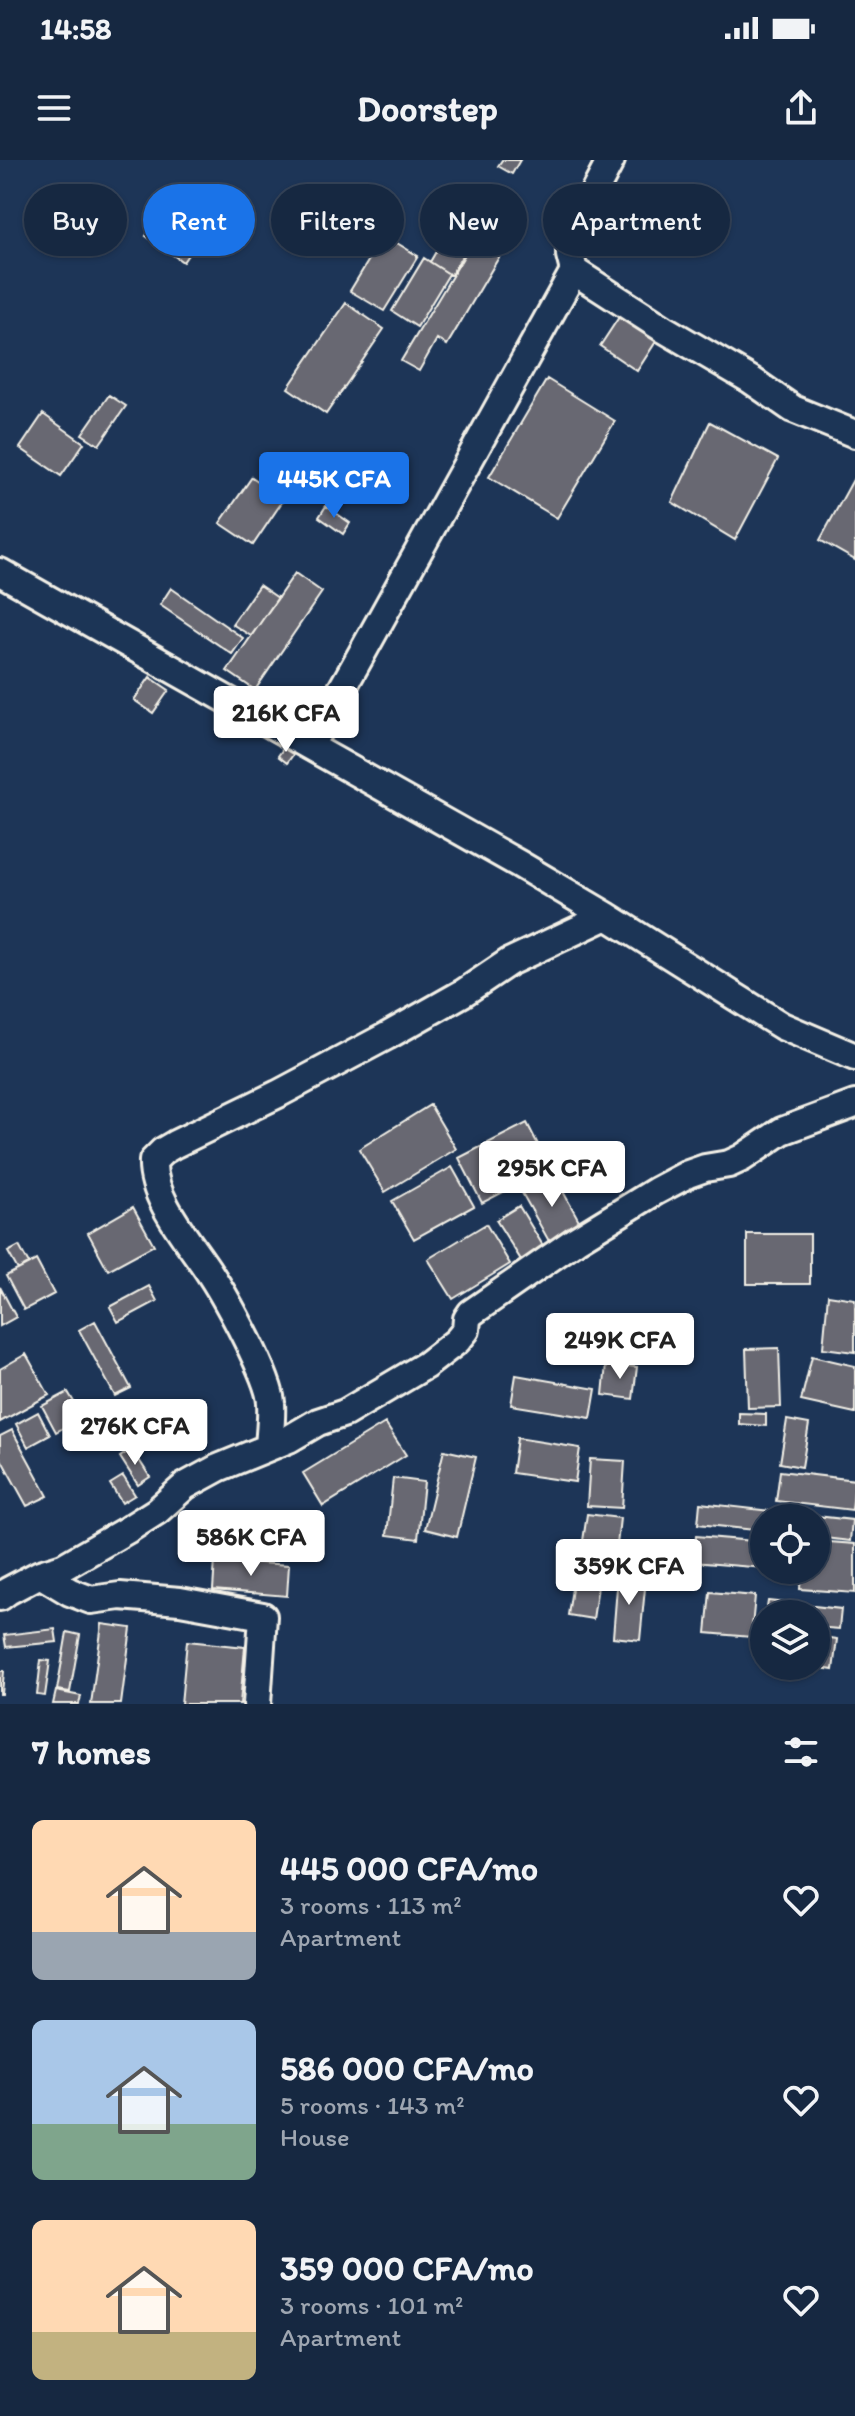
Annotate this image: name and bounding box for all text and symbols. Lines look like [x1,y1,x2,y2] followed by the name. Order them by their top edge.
[40,10,112,47] text: 14:58
[32,86,76,130] icon: menu
[779,86,823,130] icon: share
[357,87,498,130] text: Doorstep
[24,184,127,256] chip: Buy
[143,184,255,256] chip: Rent
[271,184,404,256] chip: Filters
[420,184,527,256] chip: New
[543,184,730,256] chip: Apartment
[251,452,417,520] pin: 445K CFA
[277,462,391,494] text: 445K CFA
[203,686,369,754] pin: 216K CFA
[232,696,340,728] text: 216K CFA
[469,1141,635,1209] pin: 295K CFA
[497,1151,607,1183] text: 295K CFA
[537,1313,703,1381] pin: 249K CFA
[564,1323,676,1355] text: 249K CFA
[52,1399,218,1467] pin: 276K CFA
[80,1409,190,1441] text: 276K CFA
[750,1504,830,1680] map controls
[750,1504,830,1584] button: locate
[168,1510,334,1578] pin: 586K CFA
[196,1520,306,1552] text: 586K CFA
[546,1539,712,1607] pin: 359K CFA
[574,1549,684,1581] text: 359K CFA
[750,1600,830,1680] button: layers
[779,1730,823,1774] icon: filters
[32,1732,151,1773] text: 7 homes
[280,1848,538,1889] text: 445 000 CFA/mo
[96,1852,192,1948] icon: home
[779,1878,823,1922] icon: heart
[280,1889,462,1921] text: 3 rooms · 113 m²
[280,1921,401,1953] text: Apartment
[280,2048,534,2089] text: 586 000 CFA/mo
[96,2052,192,2148] icon: home
[779,2078,823,2122] icon: heart
[280,2089,465,2121] text: 5 rooms · 143 m²
[280,2121,350,2153] text: House
[280,2248,534,2289] text: 359 000 CFA/mo
[96,2252,192,2348] icon: home
[779,2278,823,2322] icon: heart
[280,2289,463,2321] text: 3 rooms · 101 m²
[280,2321,401,2353] text: Apartment

